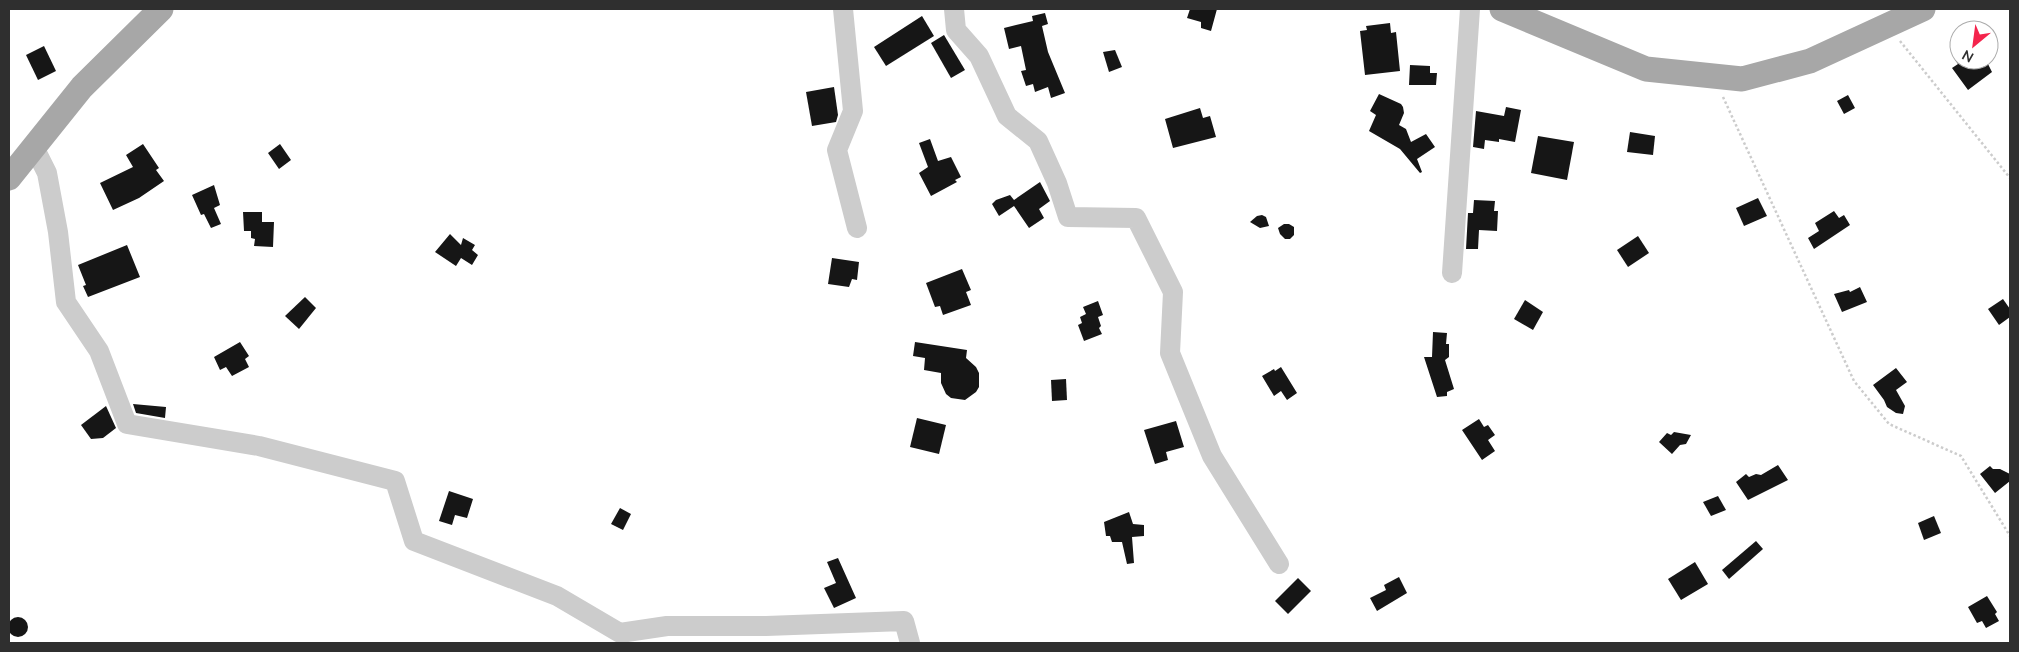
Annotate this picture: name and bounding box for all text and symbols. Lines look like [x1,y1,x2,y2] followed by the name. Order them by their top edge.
[1949,20,1999,70] north arrow
[1959,45,1977,67] text: N

